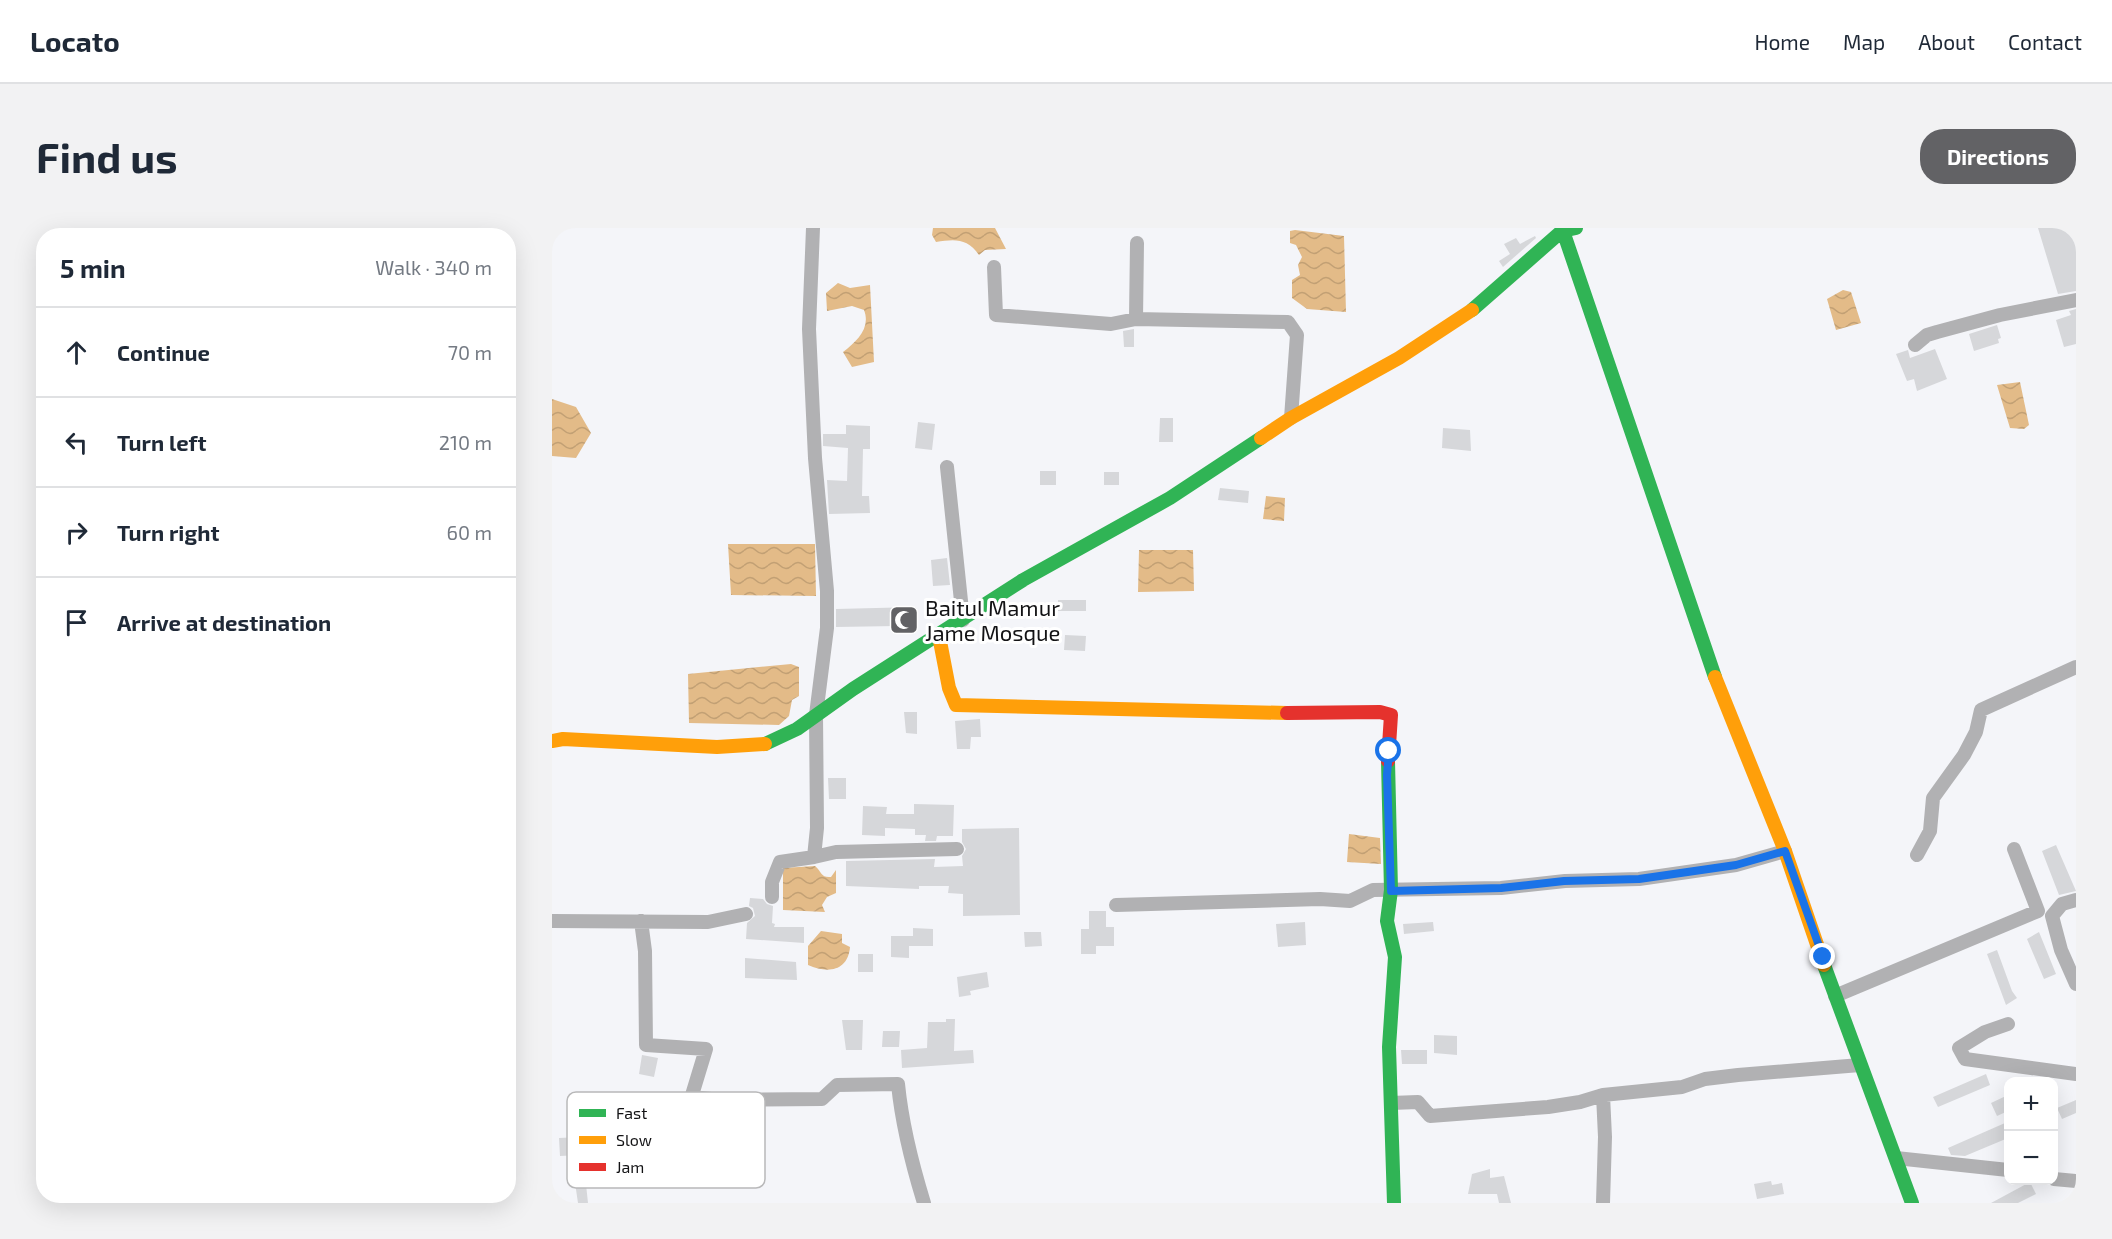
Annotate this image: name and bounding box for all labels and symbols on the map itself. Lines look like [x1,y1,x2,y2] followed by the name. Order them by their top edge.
[925,594,1060,645] place label: Baitul Mamur Jame Mosque
[888,604,920,636] mosque icon: Baitul Mamur Jame Mosque
[1375,737,1401,763] route start
[1809,943,1835,969] route end
[567,1092,765,1188] legend
[616,1103,647,1122] text: Fast
[616,1130,652,1149] text: Slow
[616,1157,644,1176] text: Jam

